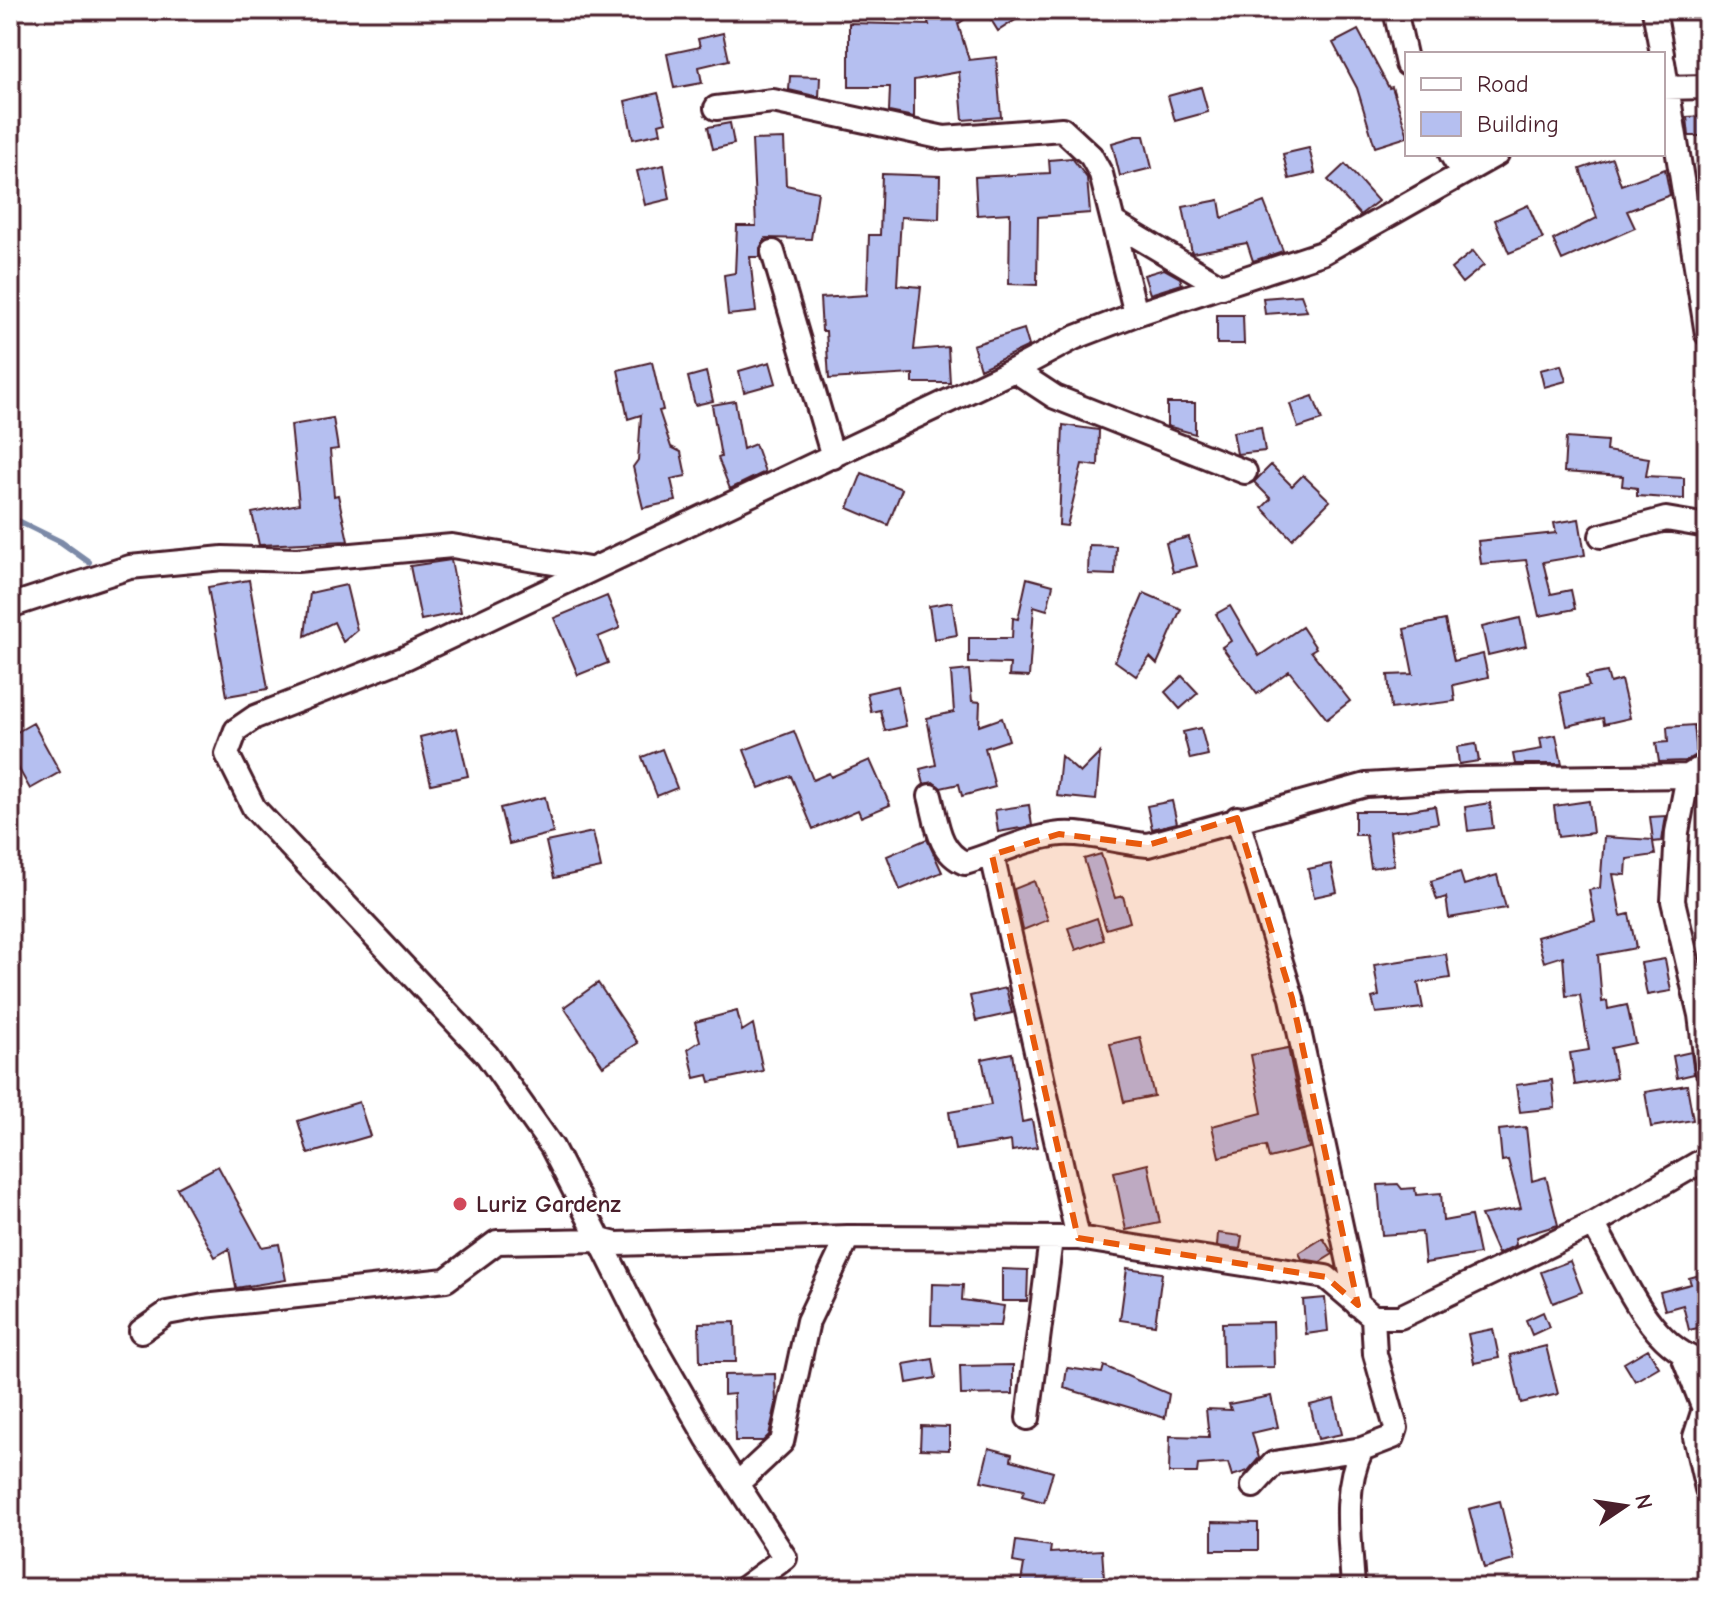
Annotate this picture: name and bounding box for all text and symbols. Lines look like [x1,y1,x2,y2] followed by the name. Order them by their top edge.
[1405,52,1665,156] legend
[1477,70,1529,98] text: Road
[1477,110,1559,138] text: Building
[476,1190,622,1218] place label: Luriz Gardenz
[451,1195,469,1213] marker: Luriz Gardenz
[1585,1466,1665,1546] north arrow
[1629,1492,1658,1512] text: N

